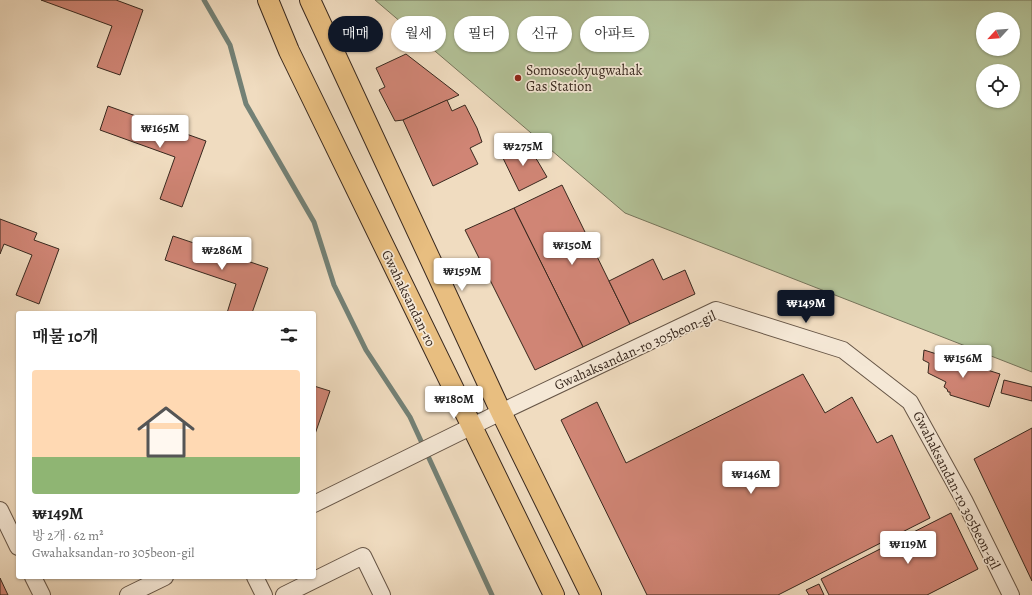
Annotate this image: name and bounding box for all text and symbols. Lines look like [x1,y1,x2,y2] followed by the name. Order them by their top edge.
[976,12,1020,56] north arrow
[976,12,1020,108] map controls
[328,16,383,52] chip: 매매
[391,16,446,52] chip: 월세
[454,16,509,52] chip: 필터
[517,16,572,52] chip: 신규
[580,16,649,52] chip: 아파트
[526,61,643,96] place label: Somoseokyugwahak Gas Station
[976,64,1020,108] button: locate
[513,73,523,83] marker: Somoseokyugwahak Gas Station
[132,115,188,149] pin: ₩165M
[141,119,179,136] text: ₩165M
[495,133,551,167] pin: ₩275M
[503,137,543,154] text: ₩275M
[544,232,600,266] pin: ₩150M
[552,236,592,253] text: ₩150M
[194,237,250,271] pin: ₩286M
[201,241,243,258] text: ₩286M
[377,247,440,350] street label: Gwahaksandan-ro
[434,258,490,292] pin: ₩159M
[443,262,481,279] text: ₩159M
[778,290,834,324] pin: ₩149M
[786,294,826,311] text: ₩149M
[551,306,720,395] street label: Gwahaksandan-ro 305beon-gil
[278,324,300,346] icon: filters
[32,325,99,348] text: 매물 10개
[935,345,991,379] pin: ₩156M
[944,349,982,366] text: ₩156M
[426,386,482,420] pin: ₩180M
[434,390,474,407] text: ₩180M
[130,396,202,468] icon: home
[908,408,1005,573] street label: Gwahaksandan-ro 305beon-gil
[723,461,779,495] pin: ₩146M
[731,465,771,482] text: ₩146M
[32,502,83,525] text: ₩149M
[32,527,103,544] text: 방 2개 · 62 m²
[880,531,936,565] pin: ₩119M
[889,535,927,552] text: ₩119M
[32,544,195,561] text: Gwahaksandan-ro 305beon-gil

